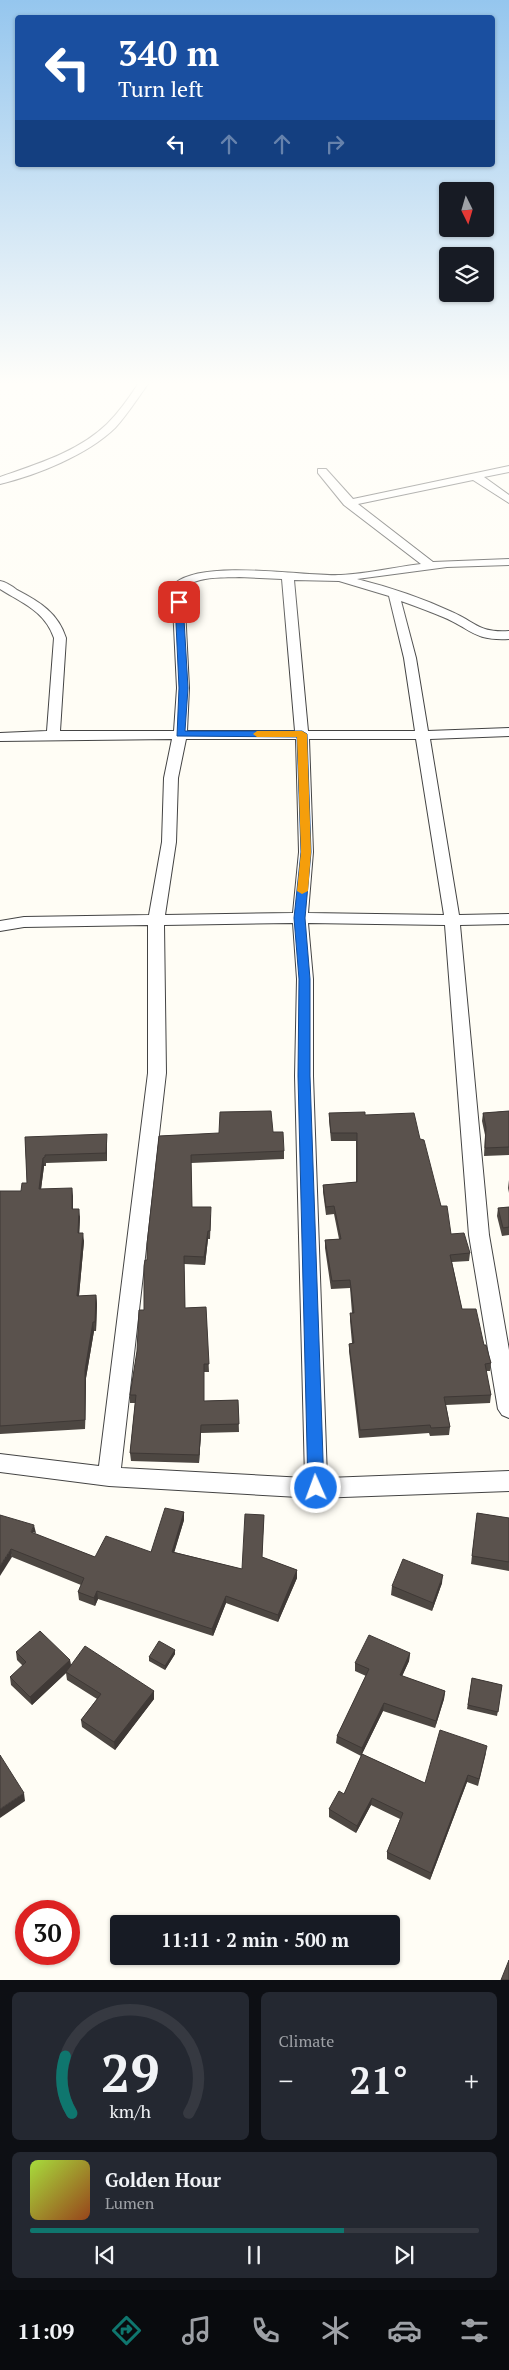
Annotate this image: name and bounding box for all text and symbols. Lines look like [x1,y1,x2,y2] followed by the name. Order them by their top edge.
[118,30,219,76] text: 340 m
[35,35,100,100] icon: left
[118,74,204,103] text: Turn left
[162,130,190,158] icon: left
[215,130,243,158] icon: ahead
[268,130,296,158] icon: ahead
[321,130,349,158] icon: right
[439,182,494,238] north arrow
[439,182,494,302] map controls
[439,247,494,302] button: layers
[158,581,200,623] pin
[165,588,193,616] icon: arrive
[289,1461,341,1513] position arrow
[15,1900,80,1965] speed limit sign: 30
[161,1927,349,1952] text: 11:11 · 2 min · 500 m
[279,2030,334,2052] text: Climate
[101,2038,160,2107] text: 29
[349,2055,408,2105] text: 21°
[279,2062,293,2099] text: −
[464,2062,479,2099] text: +
[110,2099,151,2123] text: km/h
[105,2167,221,2192] text: Golden Hour
[105,2192,154,2214] text: Lumen
[91,2241,119,2269] icon: previous
[240,2241,268,2269] icon: pause
[390,2241,418,2269] icon: next
[109,2313,144,2348] icon: directions
[179,2313,214,2348] icon: music
[248,2313,283,2348] icon: phone
[318,2313,353,2348] icon: climate
[387,2313,422,2348] icon: car
[457,2313,492,2348] icon: filters
[17,2316,75,2345] text: 11:09

